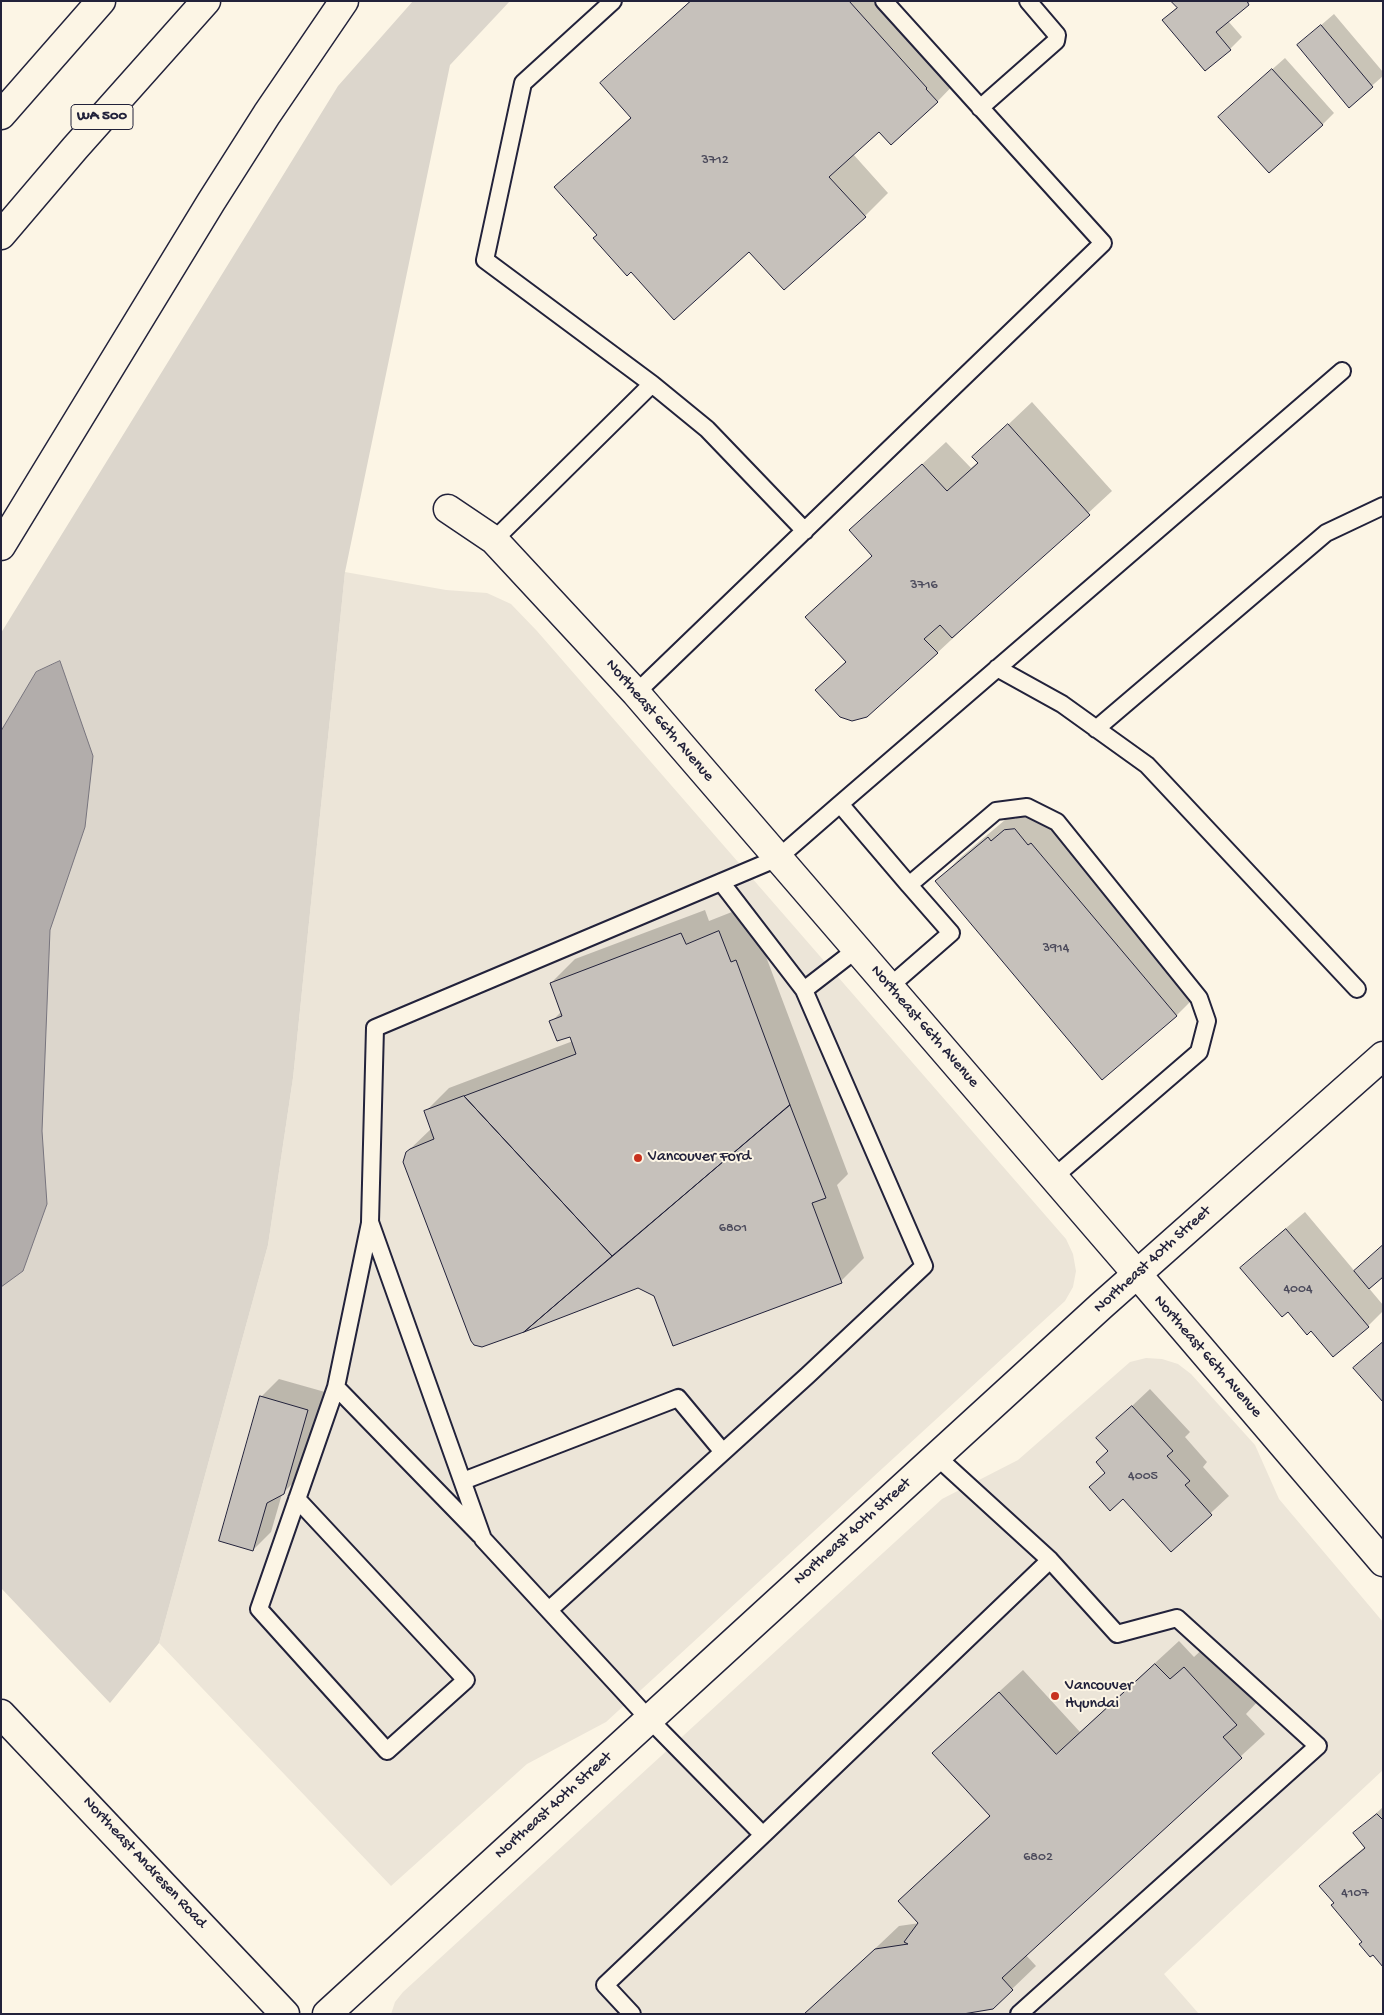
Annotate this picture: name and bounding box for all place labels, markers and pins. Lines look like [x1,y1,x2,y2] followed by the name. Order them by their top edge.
[648,1148,751,1168] place label: Vancouver Ford
[632,1152,644,1164] marker: Vancouver Ford
[1065,1677,1133,1715] place label: Vancouver Hyundai
[1049,1690,1061,1702] marker: Vancouver Hyundai

